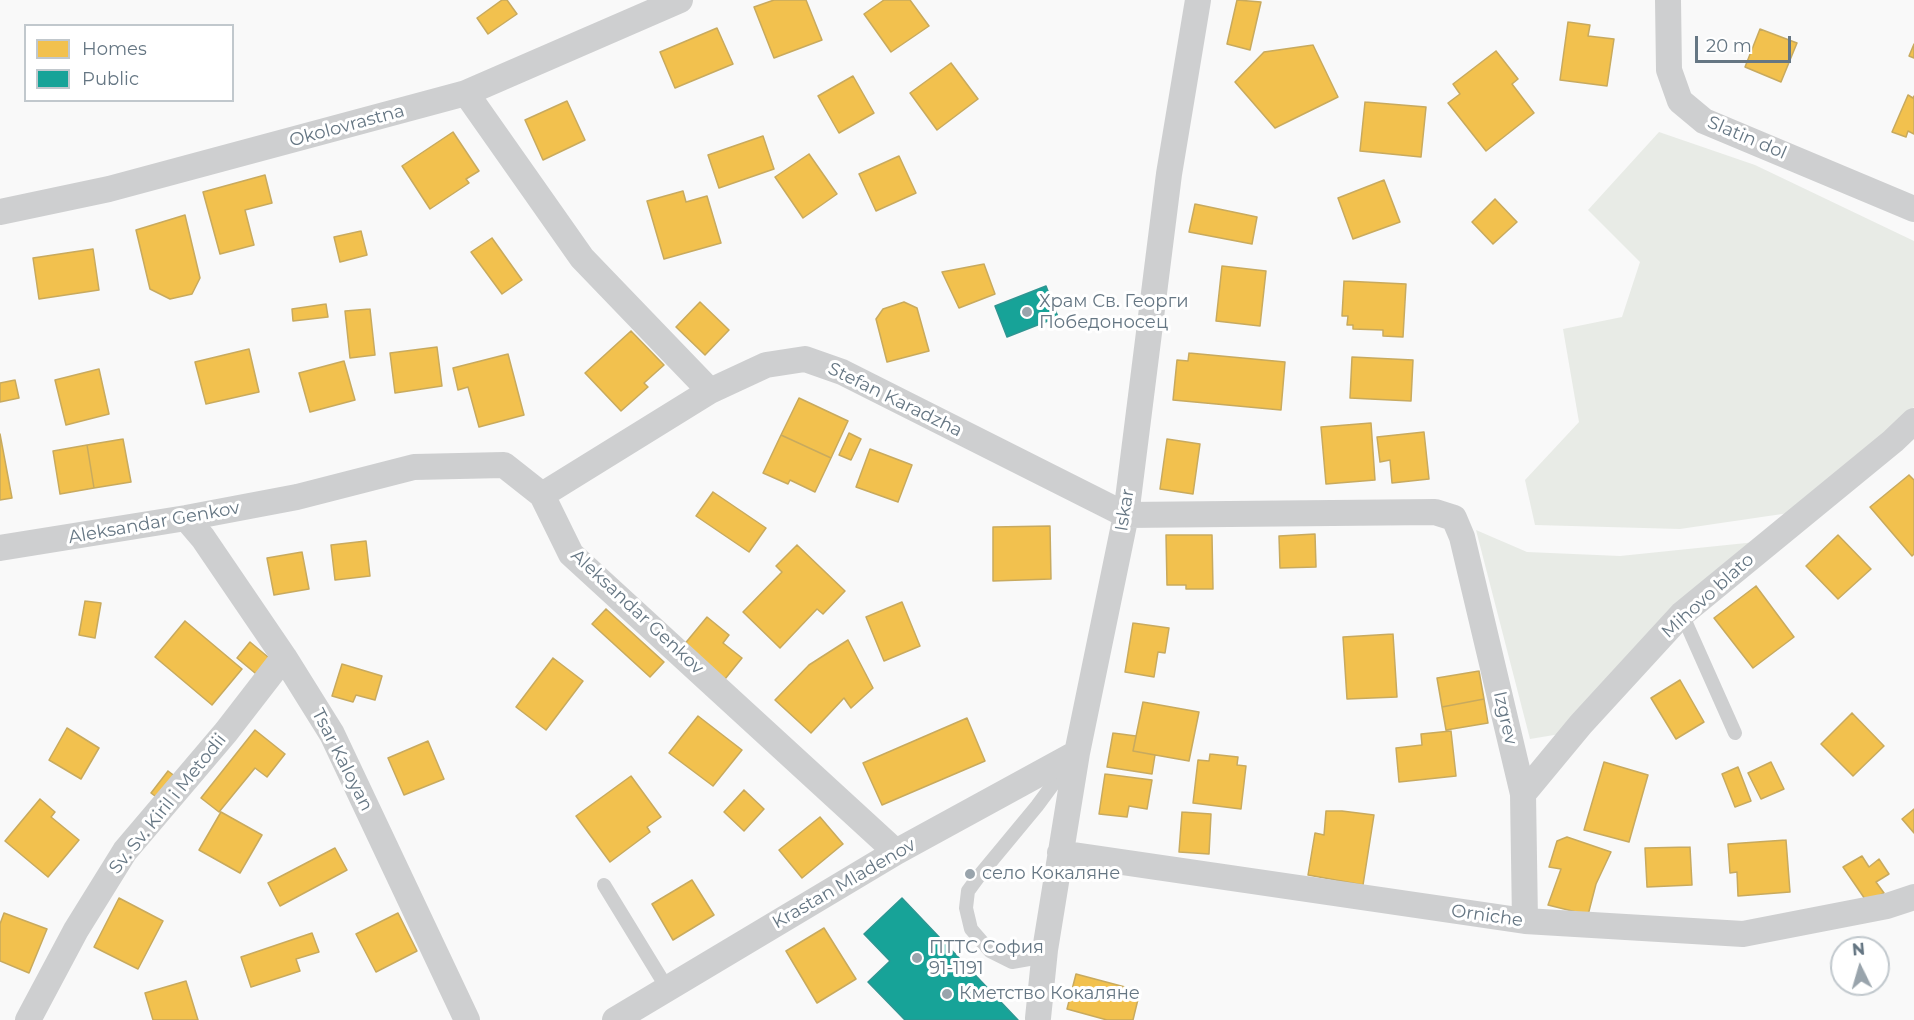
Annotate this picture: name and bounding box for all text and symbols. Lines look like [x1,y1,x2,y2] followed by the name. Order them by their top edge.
[24,24,234,102] legend
[1698,24,1794,62] scale bar
[1706,35,1752,57] text: 20 m
[82,38,147,60] text: Homes
[82,68,139,90] text: Public
[287,100,407,152] street label: Okolovrastna
[1704,112,1790,164] street label: Slatin dol
[1039,291,1189,334] place label: Храм Св. Георги Победоносец
[1020,305,1034,319] marker: Храм Св. Георги Победоносец
[824,358,966,442] street label: Stefan Karadzha
[1111,487,1139,533] street label: Iskar
[67,497,241,549] street label: Aleksandar Genkov
[566,545,708,679] street label: Aleksandar Genkov
[1657,549,1759,643] street label: Mihovo blato
[1488,689,1522,747] street label: Izgrev
[307,705,377,815] street label: Tsar Kaloyan
[105,730,231,878] street label: Sv. Sv. Kiril i Metodii
[769,834,919,934] street label: Krastan Mladenov
[982,863,1120,885] place label: село Кокаляне
[963,867,977,881] marker: село Кокаляне
[1450,900,1524,932] street label: Orniche
[1830,936,1890,996] north arrow
[929,937,1044,980] place label: ПТТС София 91-1191
[1851,940,1866,960] text: N
[910,951,924,965] marker: ПТТС София 91-1191
[959,983,1140,1005] place label: Кметство Кокаляне
[940,987,954,1001] marker: Кметство Кокаляне

